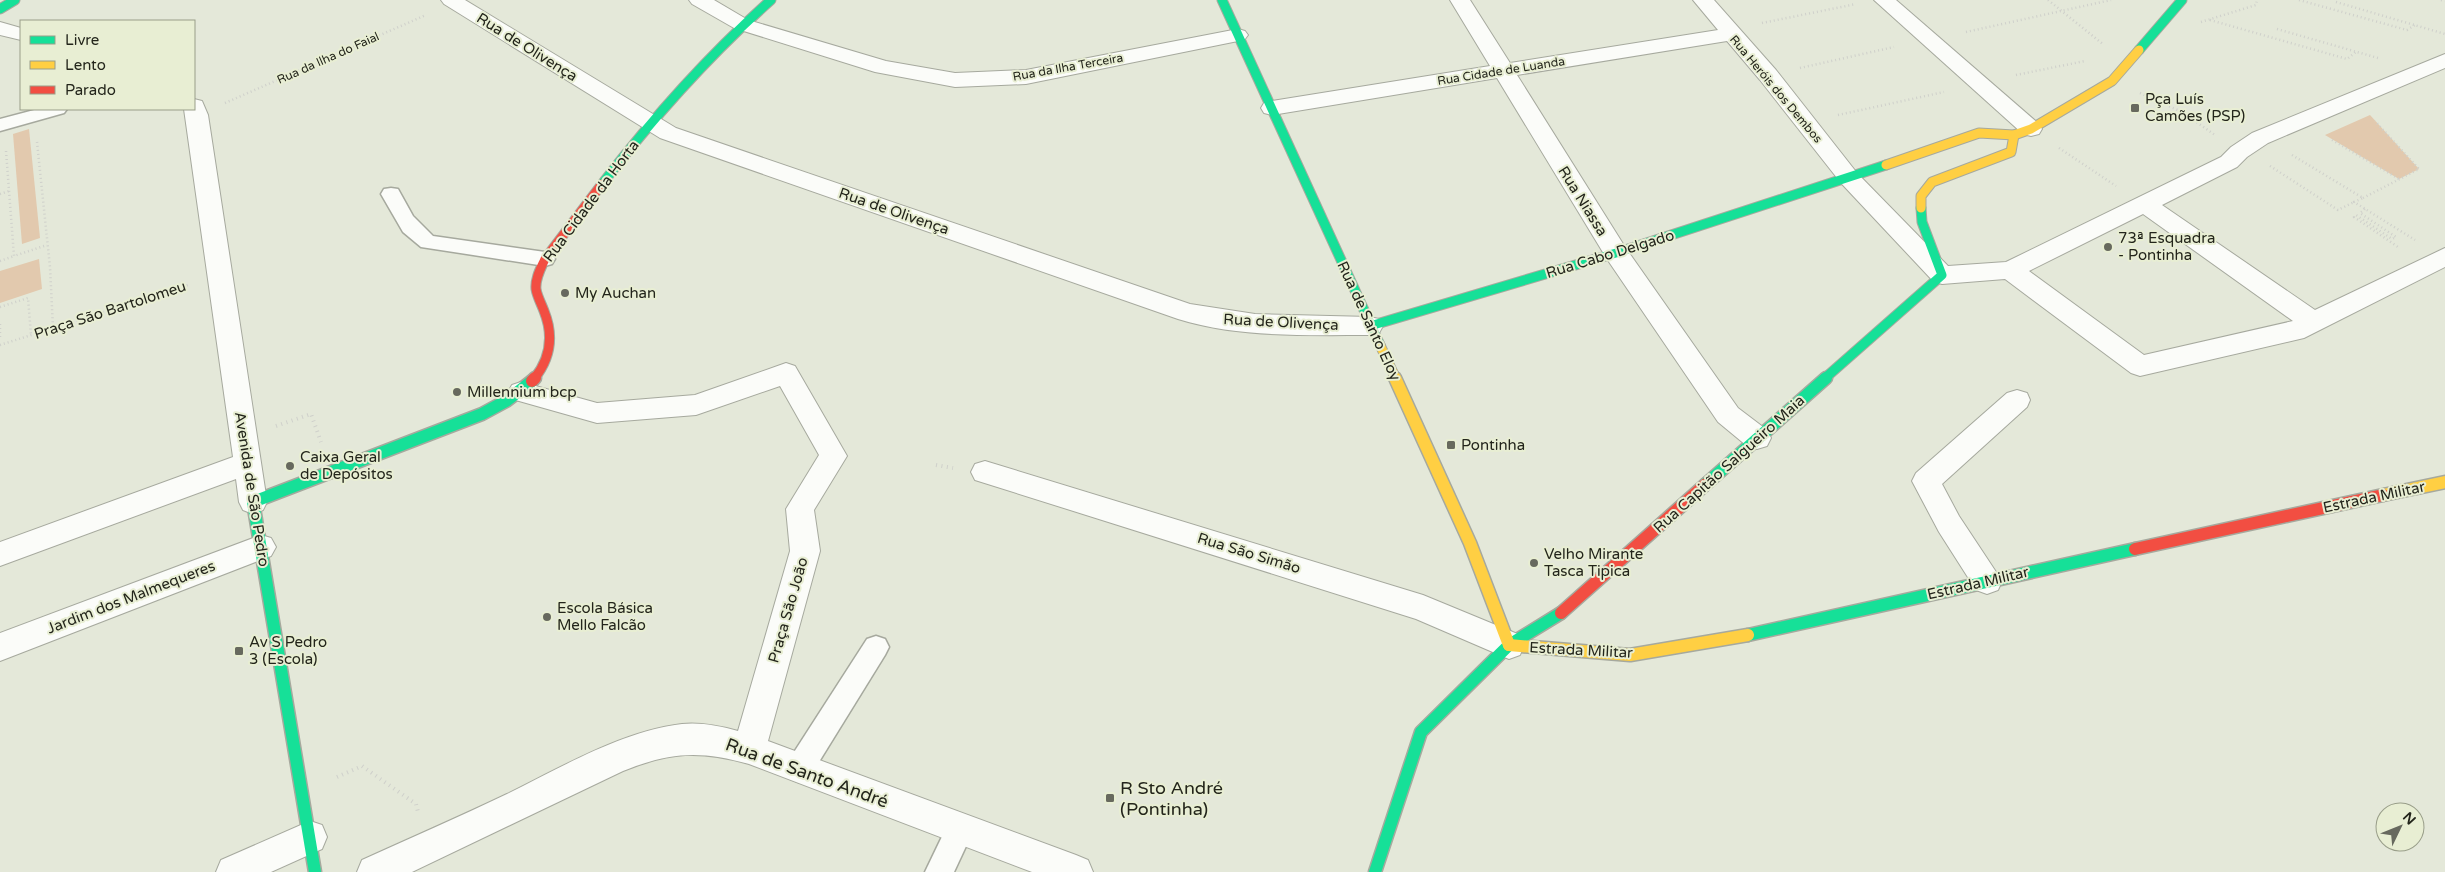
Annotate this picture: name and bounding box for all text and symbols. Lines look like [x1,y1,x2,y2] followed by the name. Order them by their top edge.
[473,9,581,85] street label: Rua de Olivença
[20,20,195,110] legend
[275,29,381,87] street label: Rua da Ilha do Faial
[65,31,99,49] text: Livre
[1727,32,1825,146] street label: Rua Heróis dos Dembos
[1012,50,1124,84] street label: Rua da Ilha Terceira
[1436,54,1566,88] street label: Rua Cidade de Luanda
[65,56,106,74] text: Lento
[65,81,116,99] text: Parado
[2145,90,2245,125] place label: Pça Luís Camões (PSP)
[2129,102,2141,114] marker: Pça Luís Camões (PSP)
[539,136,643,266] street label: Rua Cidade da Horta
[1554,163,1612,239] street label: Rua Niassa
[837,184,951,238] street label: Rua de Olivença
[1544,226,1676,282] street label: Rua Cabo Delgado
[2118,229,2215,264] place label: 73ª Esquadra - Pontinha
[2102,241,2114,253] marker: 73ª Esquadra - Pontinha
[1333,258,1405,384] street label: Rua de Santo Eloy
[32,277,188,343] street label: Praça São Bartolomeu
[575,284,656,302] place label: My Auchan
[559,287,571,299] marker: My Auchan
[1223,310,1339,334] street label: Rua de Olivença
[467,383,577,401] place label: Millennium bcp
[451,386,463,398] marker: Millennium bcp
[1650,391,1808,537] street label: Rua Capitão Salgueiro Maia
[231,410,273,568] street label: Avenida de São Pedro
[1461,436,1525,454] place label: Pontinha
[1445,439,1457,451] marker: Pontinha
[300,448,393,483] place label: Caixa Geral de Depósitos
[284,460,296,472] marker: Caixa Geral de Depósitos
[2321,477,2427,517] street label: Estrada Militar
[1195,529,1303,577] street label: Rua São Simão
[1544,545,1643,580] place label: Velho Mirante Tasca Tipica
[764,555,812,665] street label: Praça São João
[44,557,218,637] street label: Jardim dos Malmequeres
[1528,557,1540,569] marker: Velho Mirante Tasca Tipica
[1925,563,2031,603] street label: Estrada Militar
[557,599,653,634] place label: Escola Básica Mello Falcão
[541,611,553,623] marker: Escola Básica Mello Falcão
[249,633,327,668] place label: Av S Pedro 3 (Escola)
[1529,638,1634,662] street label: Estrada Militar
[233,645,245,657] marker: Av S Pedro 3 (Escola)
[723,733,891,813] street label: Rua de Santo André
[1120,777,1223,820] place label: R Sto André (Pontinha)
[1104,792,1116,804] marker: R Sto André (Pontinha)
[2375,802,2425,852] north arrow
[2399,809,2419,828] text: N

